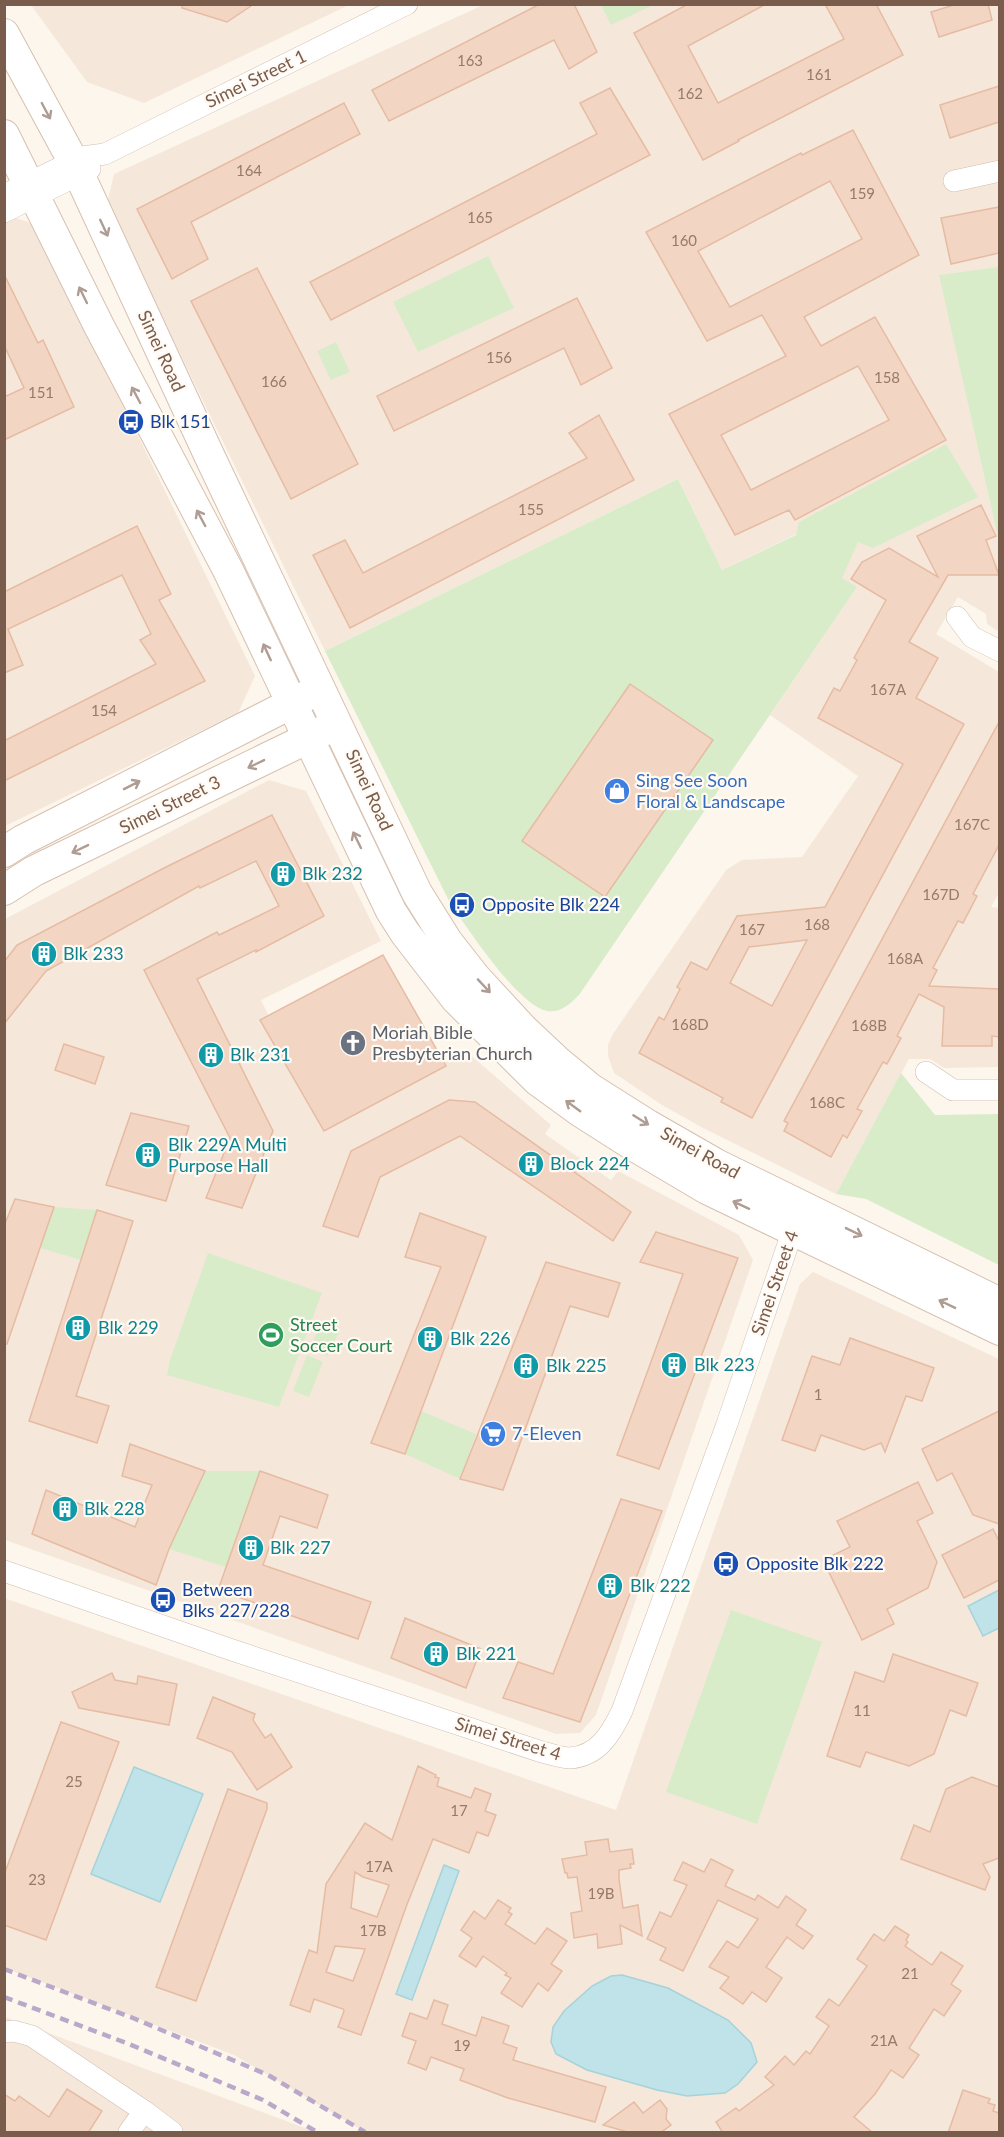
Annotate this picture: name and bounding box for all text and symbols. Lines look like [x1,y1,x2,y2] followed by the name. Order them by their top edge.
[201,44,310,112] street label: Simei Street 1
[457,51,483,69] house number: 163
[806,65,832,83] house number: 161
[677,84,703,102] house number: 162
[41,102,52,120] one-way arrow
[236,161,262,179] house number: 164
[849,184,875,202] house number: 159
[467,208,493,226] house number: 165
[98,219,110,237] one-way arrow
[671,231,697,249] house number: 160
[77,286,89,304] one-way arrow
[134,306,190,395] street label: Simei Road
[486,348,512,366] house number: 156
[874,368,900,386] house number: 158
[261,372,287,390] house number: 166
[28,383,54,401] house number: 151
[130,387,142,404] one-way arrow
[116,407,146,437] bus stop icon: Blk 151
[150,410,211,432] place label: Blk 151
[518,500,544,518] house number: 155
[195,510,206,528] one-way arrow
[260,643,272,661] one-way arrow
[870,680,907,698] house number: 167A
[91,701,117,719] house number: 154
[342,745,398,834] street label: Simei Road
[247,758,265,770] one-way arrow
[636,769,785,812] place label: Sing See Soon Floral & Landscape
[115,770,224,838] street label: Simei Street 3
[602,776,632,806] shop icon: Sing See Soon Floral & Landscape
[122,779,140,791] one-way arrow
[954,815,990,833] house number: 167C
[351,831,362,849] one-way arrow
[72,844,90,855] one-way arrow
[268,859,298,889] building icon: Blk 232
[302,862,363,884] place label: Blk 232
[922,885,960,903] house number: 167D
[447,890,477,920] bus stop icon: Opposite Blk 224
[482,893,620,915] place label: Opposite Blk 224
[804,915,830,933] house number: 168
[739,920,765,938] house number: 167
[29,939,59,969] building icon: Blk 233
[63,942,124,964] place label: Blk 233
[887,949,924,967] house number: 168A
[477,978,491,993] one-way arrow
[671,1015,709,1033] house number: 168D
[851,1016,887,1034] house number: 168B
[372,1021,533,1064] place label: Moriah Bible Presbyterian Church
[338,1028,368,1058] church icon: Moriah Bible Presbyterian Church
[196,1040,226,1070] building icon: Blk 231
[230,1043,291,1065] place label: Blk 231
[809,1093,845,1111] house number: 168C
[566,1100,582,1112] one-way arrow
[632,1114,649,1127] one-way arrow
[657,1121,744,1183] street label: Simei Road
[168,1133,287,1176] place label: Blk 229A Multi Purpose Hall
[133,1140,163,1170] building icon: Blk 229A Multi Purpose Hall
[516,1149,546,1179] building icon: Block 224
[550,1152,630,1174] place label: Block 224
[732,1198,750,1210] one-way arrow
[844,1226,862,1238] one-way arrow
[746,1227,802,1338] street label: Simei Street 4
[938,1298,956,1310] one-way arrow
[63,1313,93,1343] building icon: Blk 229
[290,1313,393,1356] place label: Street Soccer Court
[98,1316,159,1338] place label: Blk 229
[256,1320,286,1350] sports icon: Street Soccer Court
[415,1324,445,1354] building icon: Blk 226
[450,1327,511,1349] place label: Blk 226
[659,1350,689,1380] building icon: Blk 223
[511,1351,541,1381] building icon: Blk 225
[694,1353,755,1375] place label: Blk 223
[546,1354,607,1376] place label: Blk 225
[814,1385,822,1403] house number: 1
[478,1419,508,1449] supermarket icon: 7-Eleven
[512,1422,582,1444] place label: 7-Eleven
[50,1494,80,1524] building icon: Blk 228
[84,1497,145,1519] place label: Blk 228
[236,1533,266,1563] building icon: Blk 227
[270,1536,331,1558] place label: Blk 227
[711,1549,741,1579] bus stop icon: Opposite Blk 222
[746,1552,884,1574] place label: Opposite Blk 222
[595,1571,625,1601] building icon: Blk 222
[630,1574,691,1596] place label: Blk 222
[182,1578,290,1621] place label: Between Blks 227/228
[148,1585,178,1615] bus stop icon: Between Blks 227/228
[421,1639,451,1669] building icon: Blk 221
[456,1642,517,1664] place label: Blk 221
[853,1701,871,1719] house number: 11
[453,1711,564,1765] street label: Simei Street 4
[65,1772,83,1790] house number: 25
[450,1801,468,1819] house number: 17
[365,1857,394,1875] house number: 17A
[28,1870,46,1888] house number: 23
[587,1884,615,1902] house number: 19B
[359,1921,387,1939] house number: 17B
[901,1964,919,1982] house number: 21
[870,2031,899,2049] house number: 21A
[453,2036,471,2054] house number: 19

